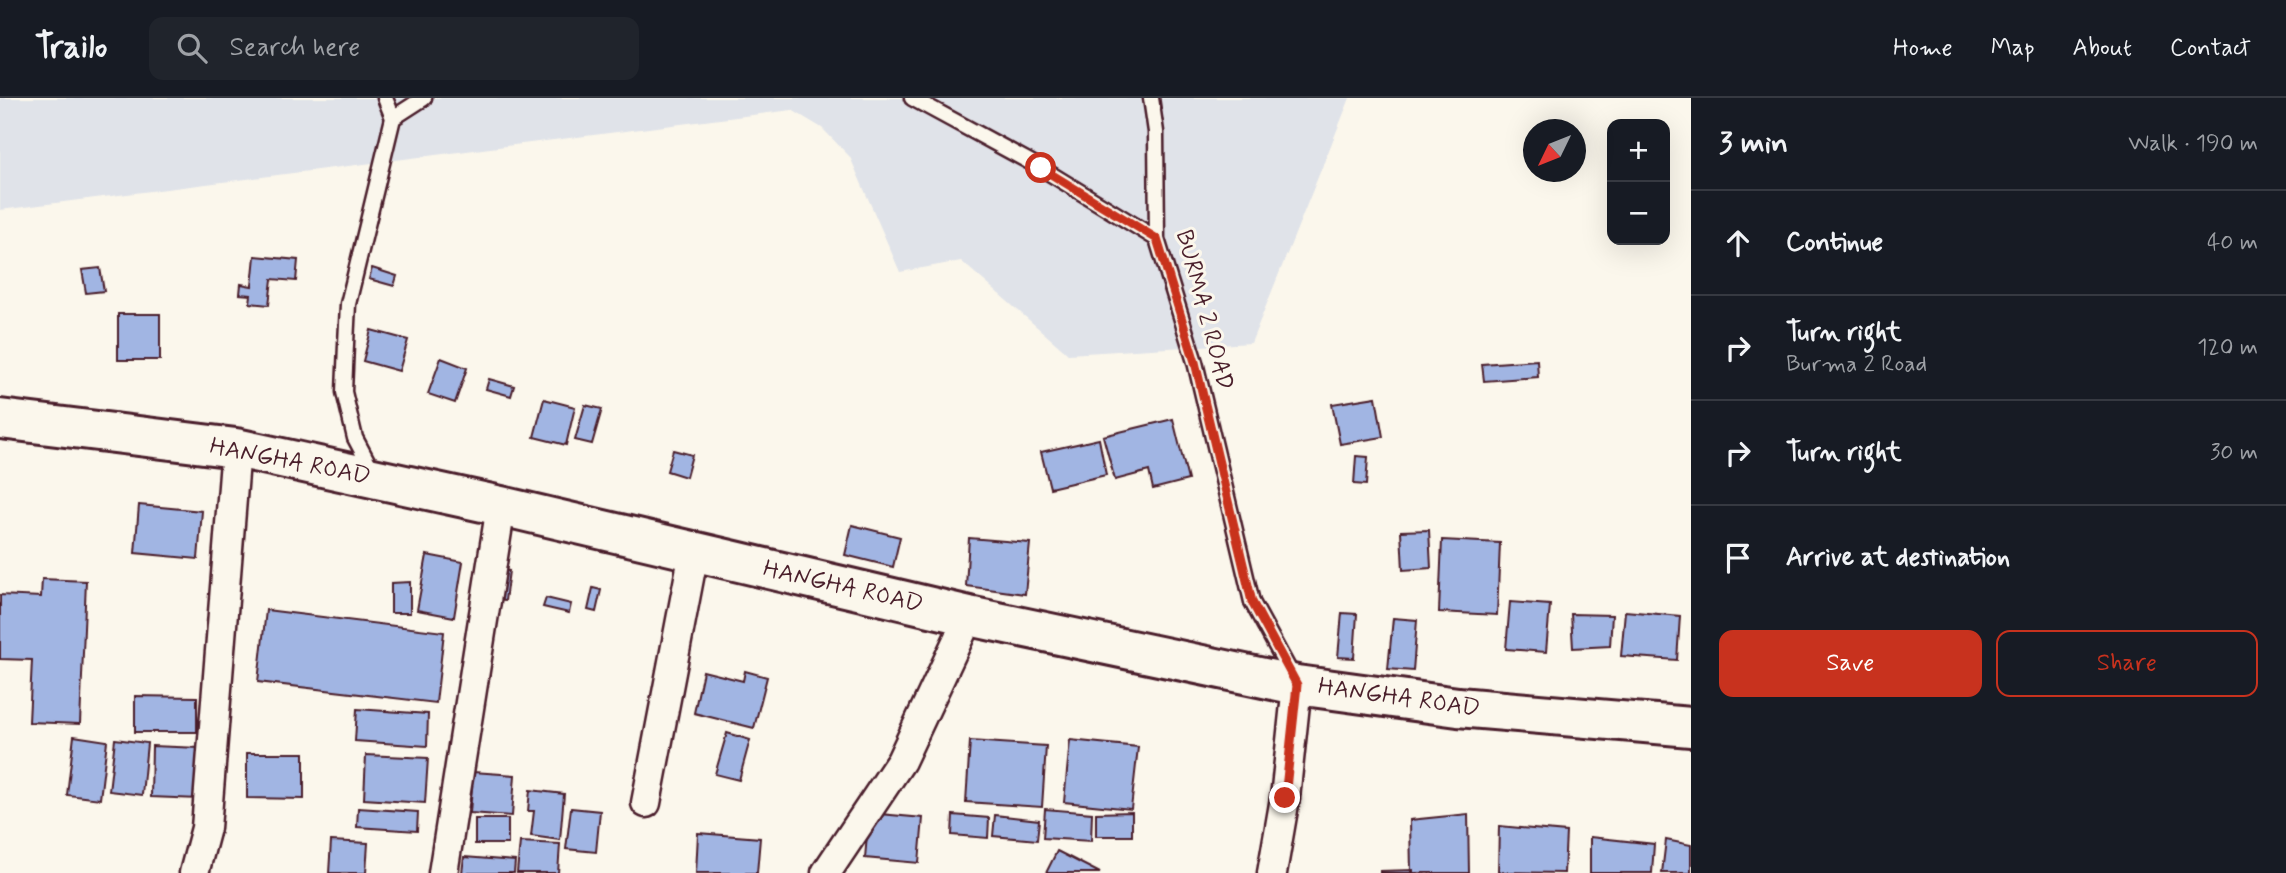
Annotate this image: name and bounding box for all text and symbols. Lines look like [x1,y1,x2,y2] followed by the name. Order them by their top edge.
[149,17,639,80] search box
[35,26,107,70] text: Trailo
[173,29,211,67] icon: search
[229,31,360,65] text: Search here
[1893,33,1953,64] text: Home
[1991,33,2035,64] text: Map
[2073,33,2132,64] text: About
[2170,33,2251,64] text: Contact
[1523,119,1586,182] north arrow
[1607,119,1670,245] map controls
[1607,119,1670,182] button: +
[1719,124,1788,163] text: 3 min
[2128,129,2258,159] text: Walk · 190 m
[1025,152,1056,183] route start
[1607,182,1670,245] button: −
[1719,224,1757,262] icon: ahead
[1168,226,1240,394] street label: BURMA 2 ROAD
[1786,226,1883,260] text: Continue
[2207,228,2258,258] text: 40 m
[1786,316,1902,350] text: Turn right
[1719,329,1757,367] icon: right
[2197,333,2258,363] text: 120 m
[1786,350,1927,380] text: Burma 2 Road
[207,431,373,493] street label: HANGHA ROAD
[1719,434,1757,472] icon: right
[1786,436,1902,470] text: Turn right
[2210,438,2258,468] text: 30 m
[1719,539,1757,577] icon: arrive
[1786,541,2010,575] text: Arrive at destination
[760,554,926,620] street label: HANGHA ROAD
[1719,630,1982,697] button: Save
[1996,630,2258,697] button: Share
[1316,671,1482,725] street label: HANGHA ROAD
[1269,782,1300,813] route end

